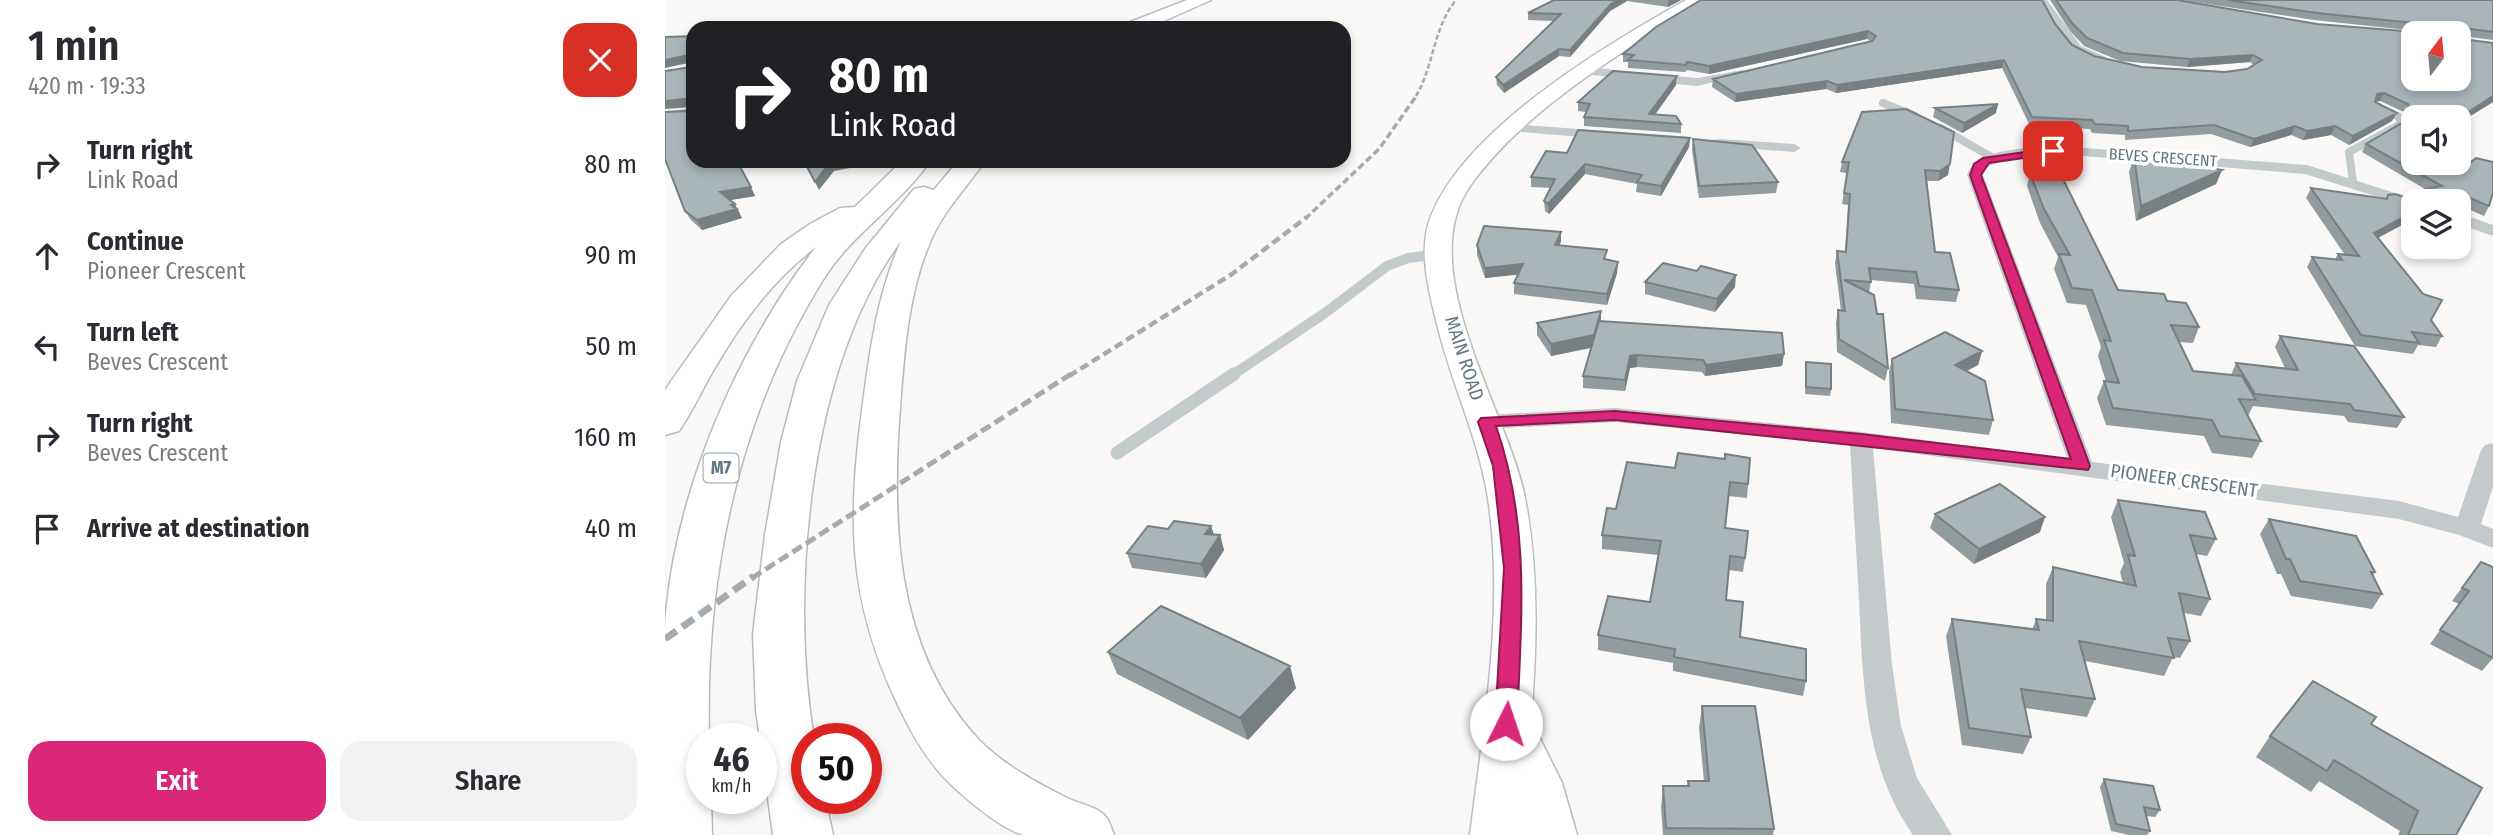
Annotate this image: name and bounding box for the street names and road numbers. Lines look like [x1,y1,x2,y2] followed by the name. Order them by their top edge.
[2108,144,2218,171] street label: BEVES CRESCENT
[1440,313,1489,403] street label: MAIN ROAD
[703,454,739,482] road number: M7
[2109,459,2259,502] street label: PIONEER CRESCENT

